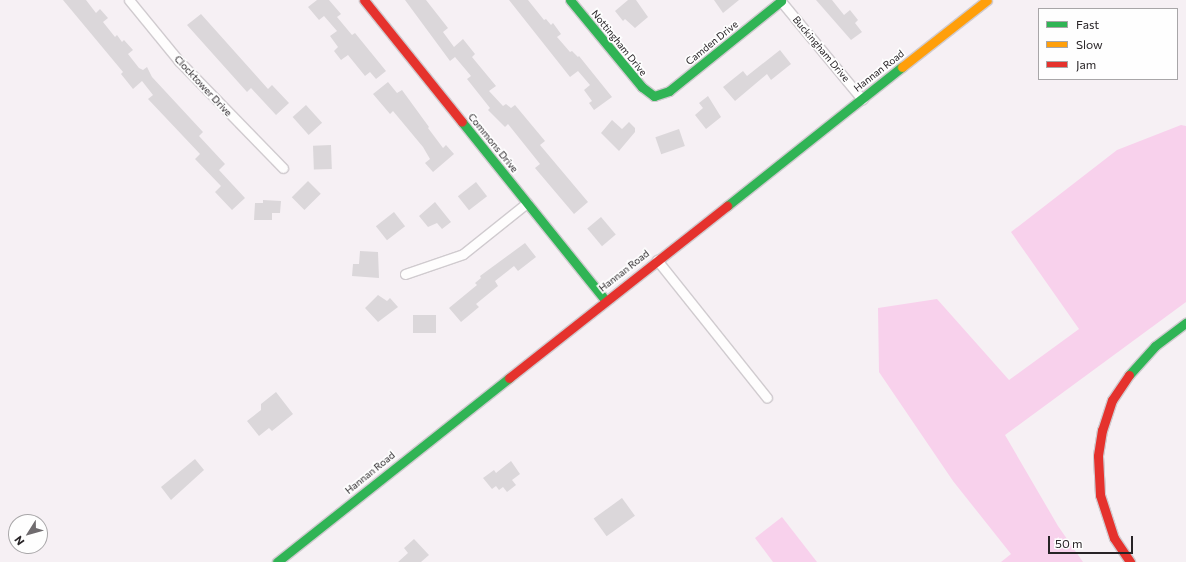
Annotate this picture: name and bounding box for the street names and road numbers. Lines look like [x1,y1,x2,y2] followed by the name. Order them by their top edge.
[589,8,649,78] street label: Nottingham Drive
[790,14,852,84] street label: Buckingham Drive
[683,18,741,68] street label: Camden Drive
[852,48,906,94] street label: Hannan Road
[172,53,234,119] street label: Clocktower Drive
[465,111,521,175] street label: Commons Drive
[597,248,651,294] street label: Hannan Road
[343,449,397,497] street label: Hannan Road

